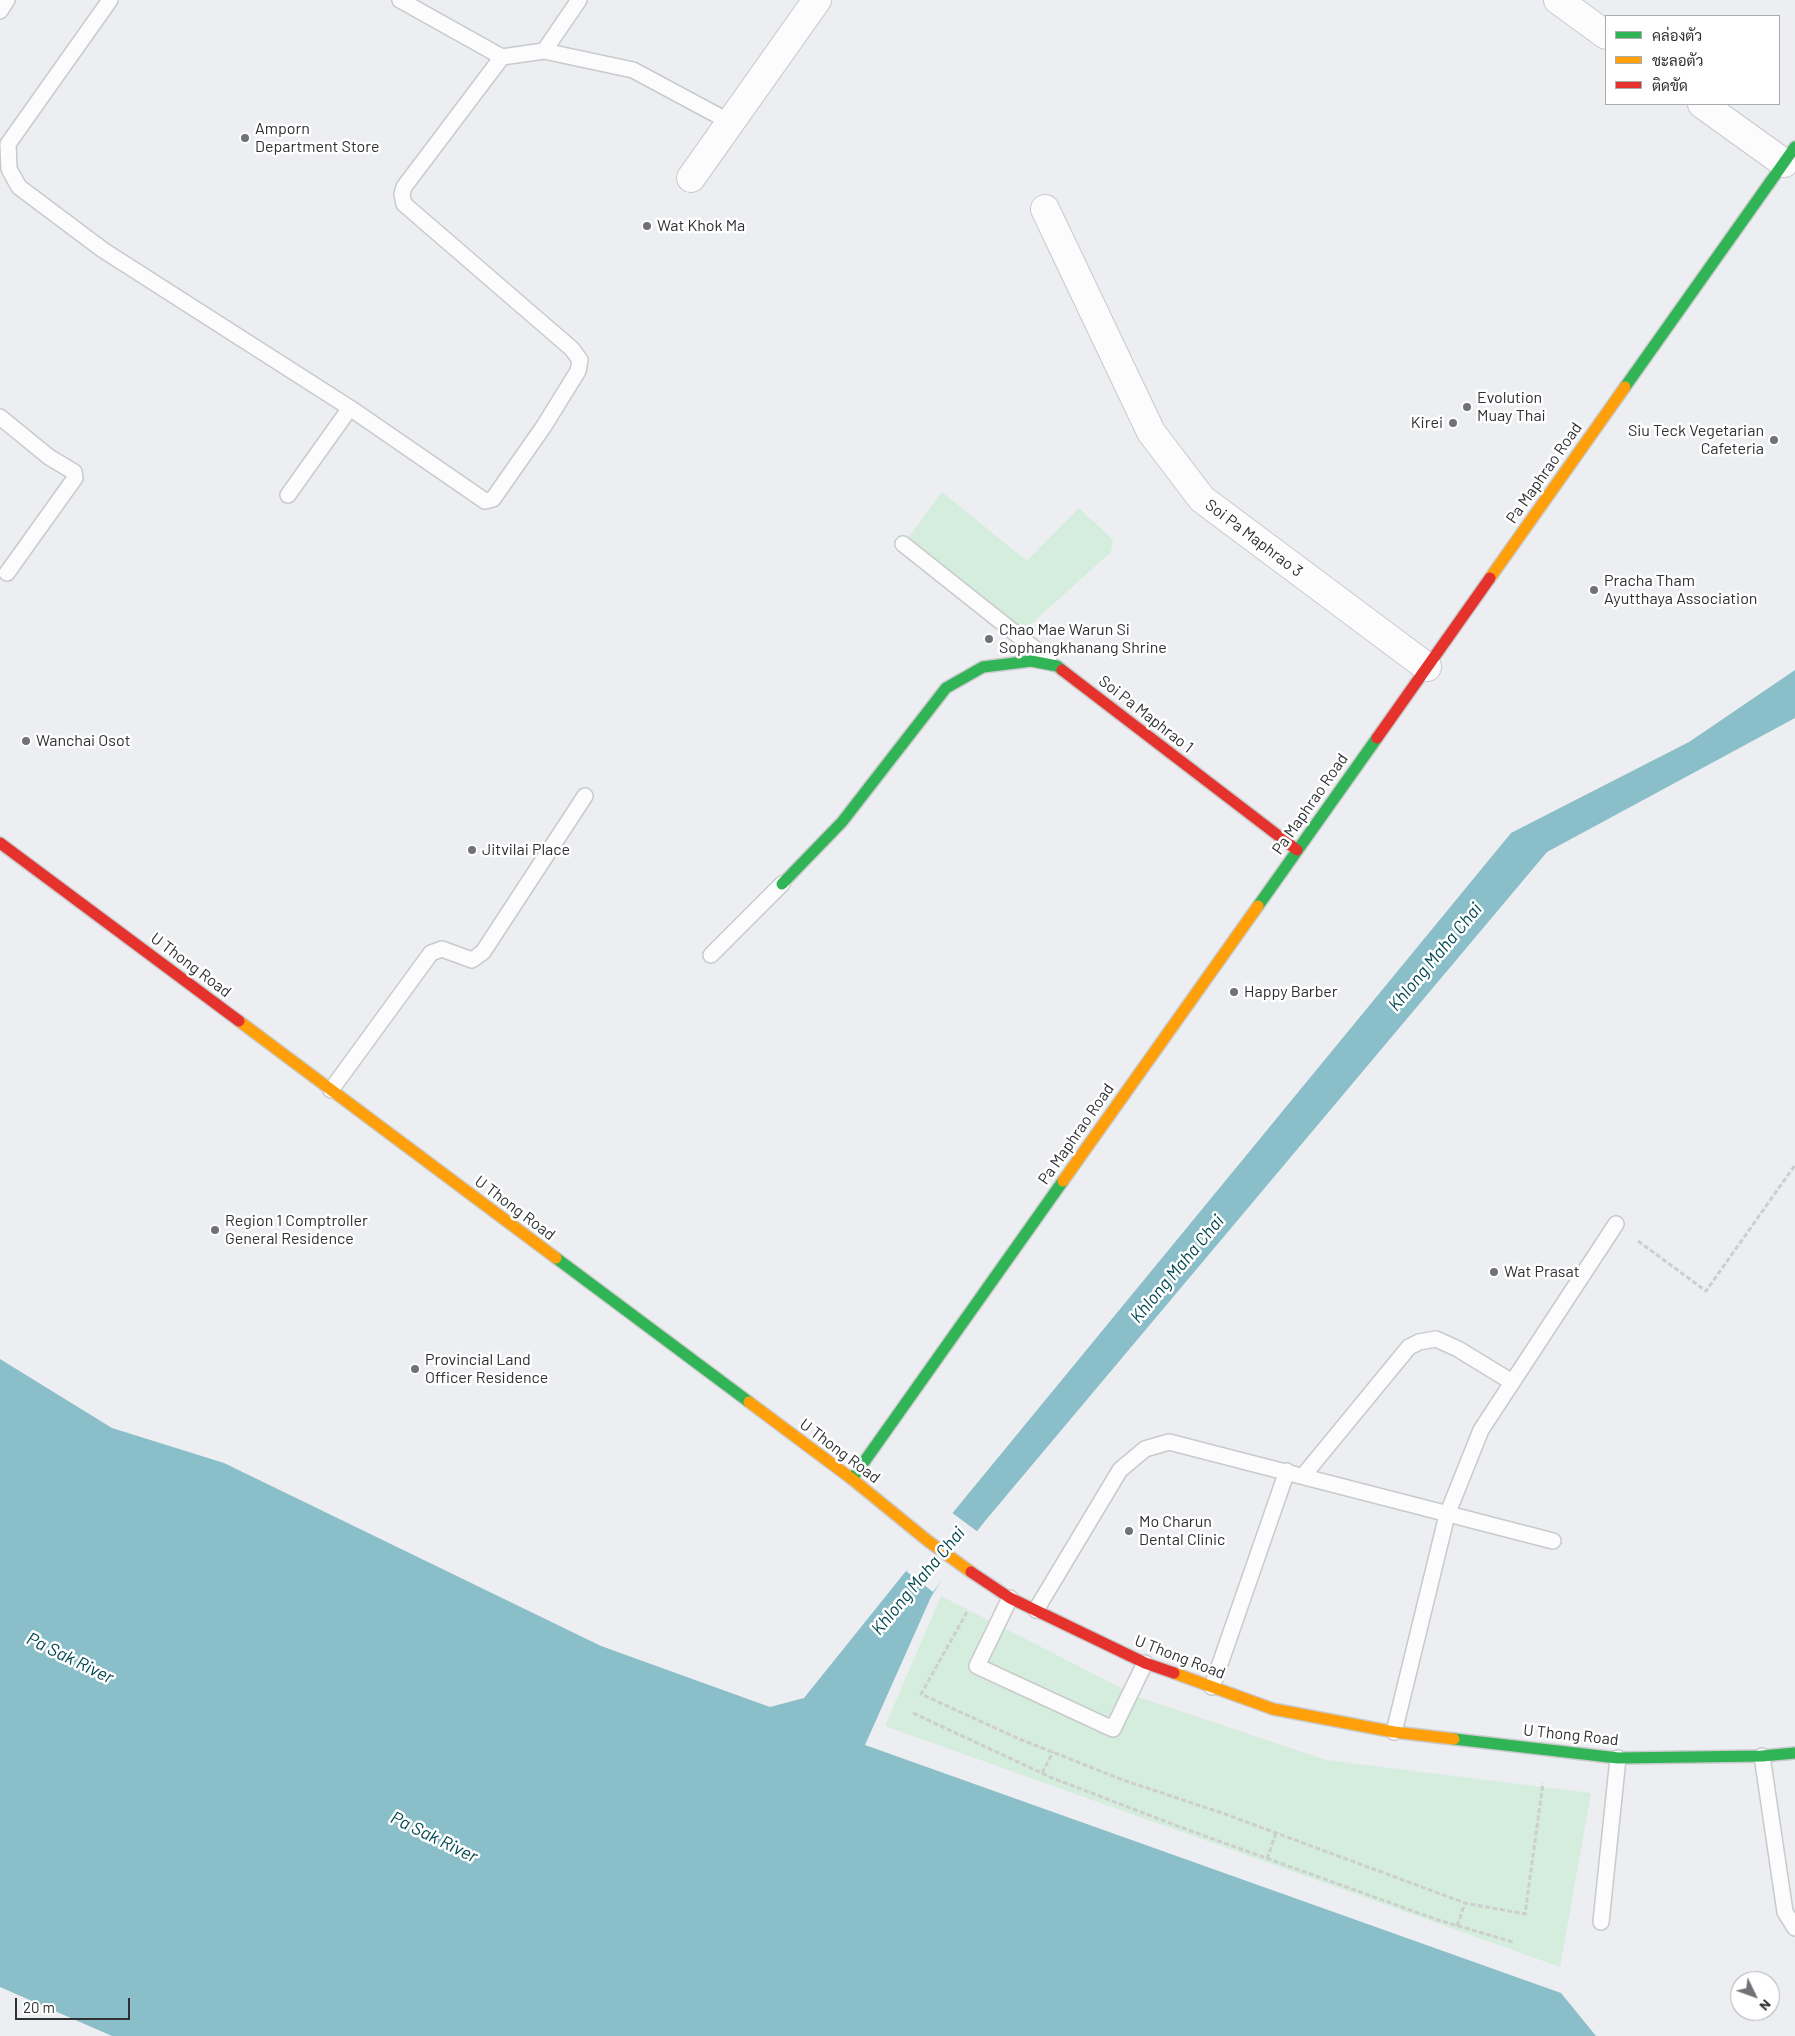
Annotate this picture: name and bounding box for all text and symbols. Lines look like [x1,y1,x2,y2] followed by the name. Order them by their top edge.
[1605,15,1780,105] legend
[1652,26,1702,44] text: คล่องตัว
[1652,51,1703,69] text: ชะลอตัว
[1652,76,1688,94] text: ติดขัด
[255,119,380,157] place label: Amporn Department Store
[239,132,251,144] marker: Amporn Department Store
[657,216,745,236] place label: Wat Khok Ma
[641,220,653,232] marker: Wat Khok Ma
[1477,388,1546,426] place label: Evolution Muay Thai
[1461,401,1473,413] marker: Evolution Muay Thai
[1411,413,1443,433] place label: Kirei
[1447,417,1459,429] marker: Kirei
[1502,419,1586,527] street label: Pa Maphrao Road
[1628,421,1764,459] place label: Siu Teck Vegetarian Cafeteria
[1768,434,1780,446] marker: Siu Teck Vegetarian Cafeteria
[1201,495,1307,581] street label: Soi Pa Maphrao 3
[1604,571,1757,609] place label: Pracha Tham Ayutthaya Association
[1588,584,1600,596] marker: Pracha Tham Ayutthaya Association
[999,620,1167,658] place label: Chao Mae Warun Si Sophangkhanang Shrine
[983,633,995,645] marker: Chao Mae Warun Si Sophangkhanang Shrine
[1095,671,1197,757] street label: Soi Pa Maphrao 1
[36,731,130,751] place label: Wanchai Osot
[20,735,32,747] marker: Wanchai Osot
[1268,750,1352,858] street label: Pa Maphrao Road
[482,840,570,860] place label: Jitvilai Place
[466,844,478,856] marker: Jitvilai Place
[1384,899,1486,1015] water label: Khlong Maha Chai
[147,929,235,1001] street label: U Thong Road
[1244,982,1338,1002] place label: Happy Barber
[1228,986,1240,998] marker: Happy Barber
[1034,1080,1118,1188] street label: Pa Maphrao Road
[471,1172,559,1244] street label: U Thong Road
[225,1211,368,1249] place label: Region 1 Comptroller General Residence
[1126,1211,1228,1327] water label: Khlong Maha Chai
[209,1224,221,1236] marker: Region 1 Comptroller General Residence
[1504,1262,1579,1282] place label: Wat Prasat
[1488,1266,1500,1278] marker: Wat Prasat
[425,1350,548,1388] place label: Provincial Land Officer Residence
[409,1363,421,1375] marker: Provincial Land Officer Residence
[796,1415,884,1487] street label: U Thong Road
[1139,1512,1225,1550] place label: Mo Charun Dental Clinic
[867,1523,969,1639] water label: Khlong Maha Chai
[1123,1525,1135,1537] marker: Mo Charun Dental Clinic
[23,1628,117,1688] water label: Pa Sak River
[1132,1631,1228,1683] street label: U Thong Road
[1522,1720,1620,1750] street label: U Thong Road
[387,1807,481,1867] water label: Pa Sak River
[1730,1971,1780,2021] north arrow
[18,1988,132,2020] scale bar
[1756,1997,1775,2015] text: N
[23,1998,55,2016] text: 20 m

